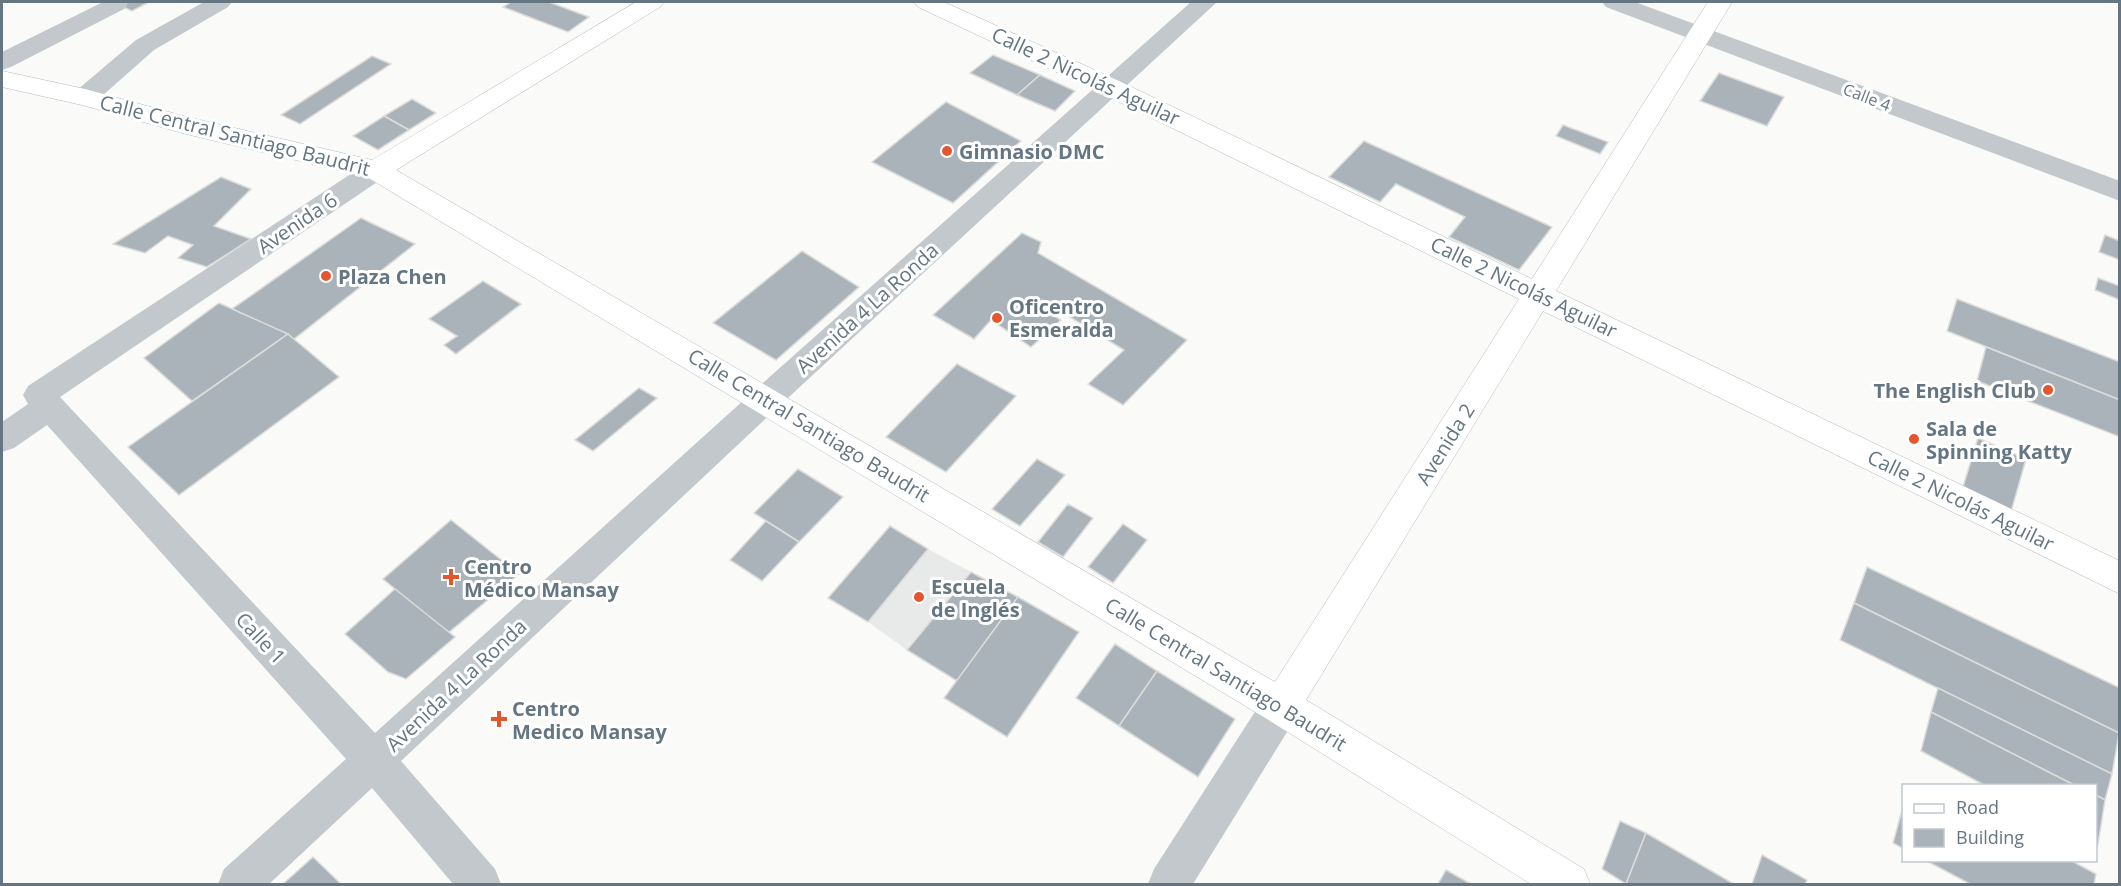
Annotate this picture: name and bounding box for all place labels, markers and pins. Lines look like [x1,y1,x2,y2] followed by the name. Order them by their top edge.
[959,138,1105,165] place label: Gimnasio DMC
[940,144,954,158] marker: Gimnasio DMC
[338,263,447,290] place label: Plaza Chen
[319,269,333,283] marker: Plaza Chen
[1009,293,1114,343] place label: Oficentro Esmeralda
[990,311,1004,325] marker: Oficentro Esmeralda
[1873,377,2036,404] place label: The English Club
[2041,383,2055,397] marker: The English Club
[1926,415,2073,465] place label: Sala de Spinning Katty
[1907,432,1921,446] marker: Sala de Spinning Katty
[464,553,619,603] place label: Centro Médico Mansay
[442,568,460,586] marker: Centro Médico Mansay
[931,573,1020,623] place label: Escuela de Inglés
[912,590,926,604] marker: Escuela de Inglés
[512,695,667,745] place label: Centro Medico Mansay
[490,710,508,728] marker: Centro Medico Mansay

